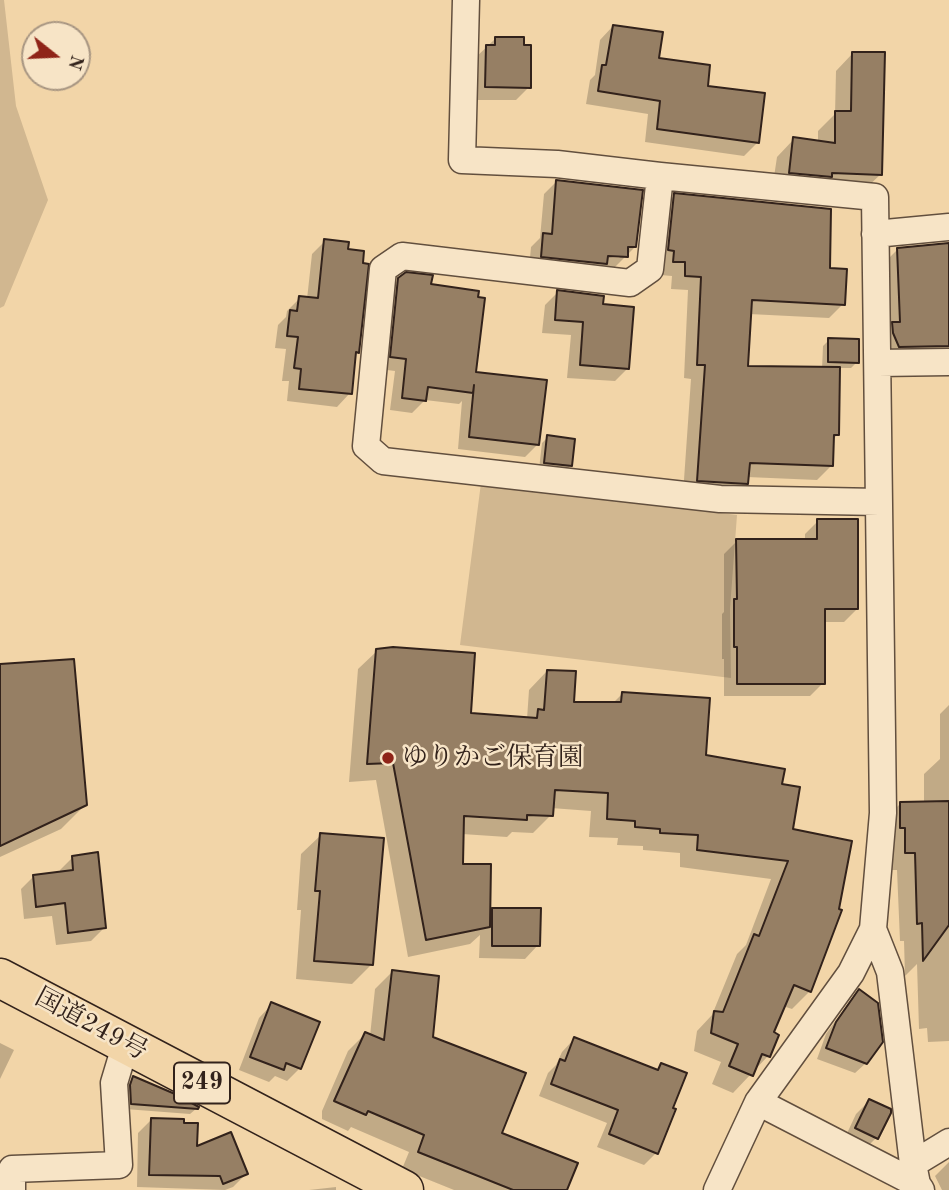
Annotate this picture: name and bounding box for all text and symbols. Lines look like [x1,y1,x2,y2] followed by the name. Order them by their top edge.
[21,21,91,91] north arrow
[63,52,86,72] text: N
[402,742,584,774] place label: ゆりかご保育園
[380,750,396,766] marker: ゆりかご保育園
[29,982,153,1068] street label: 国道249号
[174,1063,230,1104] road number: 249

